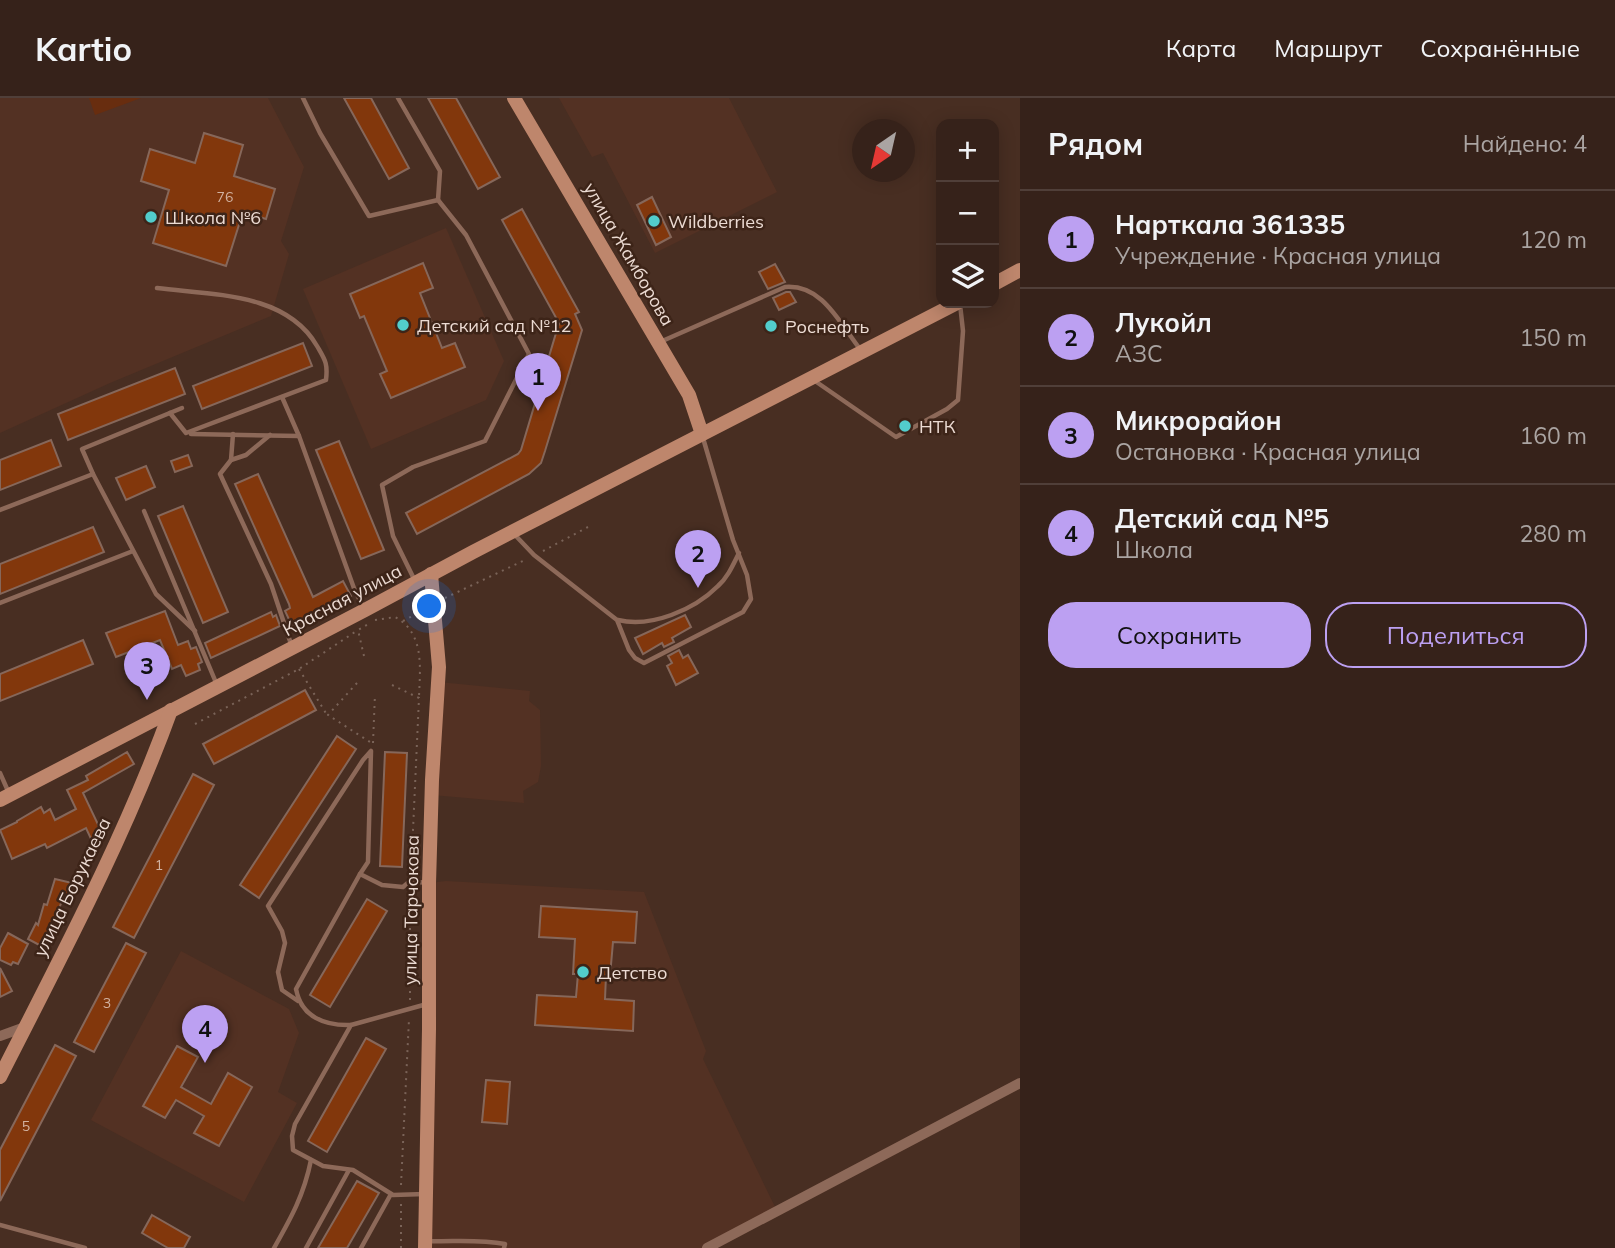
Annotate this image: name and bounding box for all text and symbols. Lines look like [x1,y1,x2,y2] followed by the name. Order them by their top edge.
[35,28,132,69] text: Kartio
[1166,33,1236,63] text: Карта
[1274,33,1382,63] text: Маршрут
[1420,33,1580,63] text: Сохранённые
[852,119,915,182] north arrow
[936,119,999,308] map controls
[936,119,999,182] button: +
[1048,125,1143,163] text: Рядом
[1463,129,1587,158] text: Найдено: 4
[579,178,679,330] street label: улица Жамборова
[936,182,999,245] button: −
[217,188,233,206] house number: 76
[165,206,261,229] place label: Школа №6
[1115,208,1345,241] text: Нарткала 361335
[143,209,159,225] marker: Школа №6
[668,210,764,233] place label: Wildberries
[646,213,662,229] marker: Wildberries
[1064,225,1078,254] text: 1
[1519,225,1587,254] text: 120 m
[1115,241,1441,270] text: Учреждение · Красная улица
[936,245,999,308] button: layers
[1115,306,1212,339] text: Лукойл
[417,314,571,337] place label: Детский сад №12
[785,315,870,338] place label: Роснефть
[395,317,411,333] marker: Детский сад №12
[763,318,779,334] marker: Роснефть
[1064,323,1078,352] text: 2
[1519,323,1587,352] text: 150 m
[1115,339,1163,368] text: АЗС
[515,353,561,411] pin: 1
[1115,404,1281,437] text: Микрорайон
[919,415,956,438] place label: НТК
[897,418,913,434] marker: НТК
[1064,421,1078,450] text: 3
[1519,421,1587,450] text: 160 m
[1115,437,1421,466] text: Остановка · Красная улица
[1115,502,1329,535] text: Детский сад №5
[1064,519,1078,548] text: 4
[1519,519,1587,548] text: 280 m
[675,530,721,588] pin: 2
[1115,535,1193,564] text: Школа
[278,559,406,641] street label: Красная улица
[412,589,446,623] your location
[1048,602,1311,668] button: Сохранить
[1325,602,1587,668] button: Поделиться
[124,642,170,700] pin: 3
[28,814,116,960] street label: улица Борукаева
[398,835,424,985] street label: улица Тарчокова
[155,856,163,874] house number: 1
[597,961,667,984] place label: Детство
[575,964,591,980] marker: Детство
[103,994,111,1012] house number: 3
[182,1005,228,1063] pin: 4
[22,1117,30,1135] house number: 5

